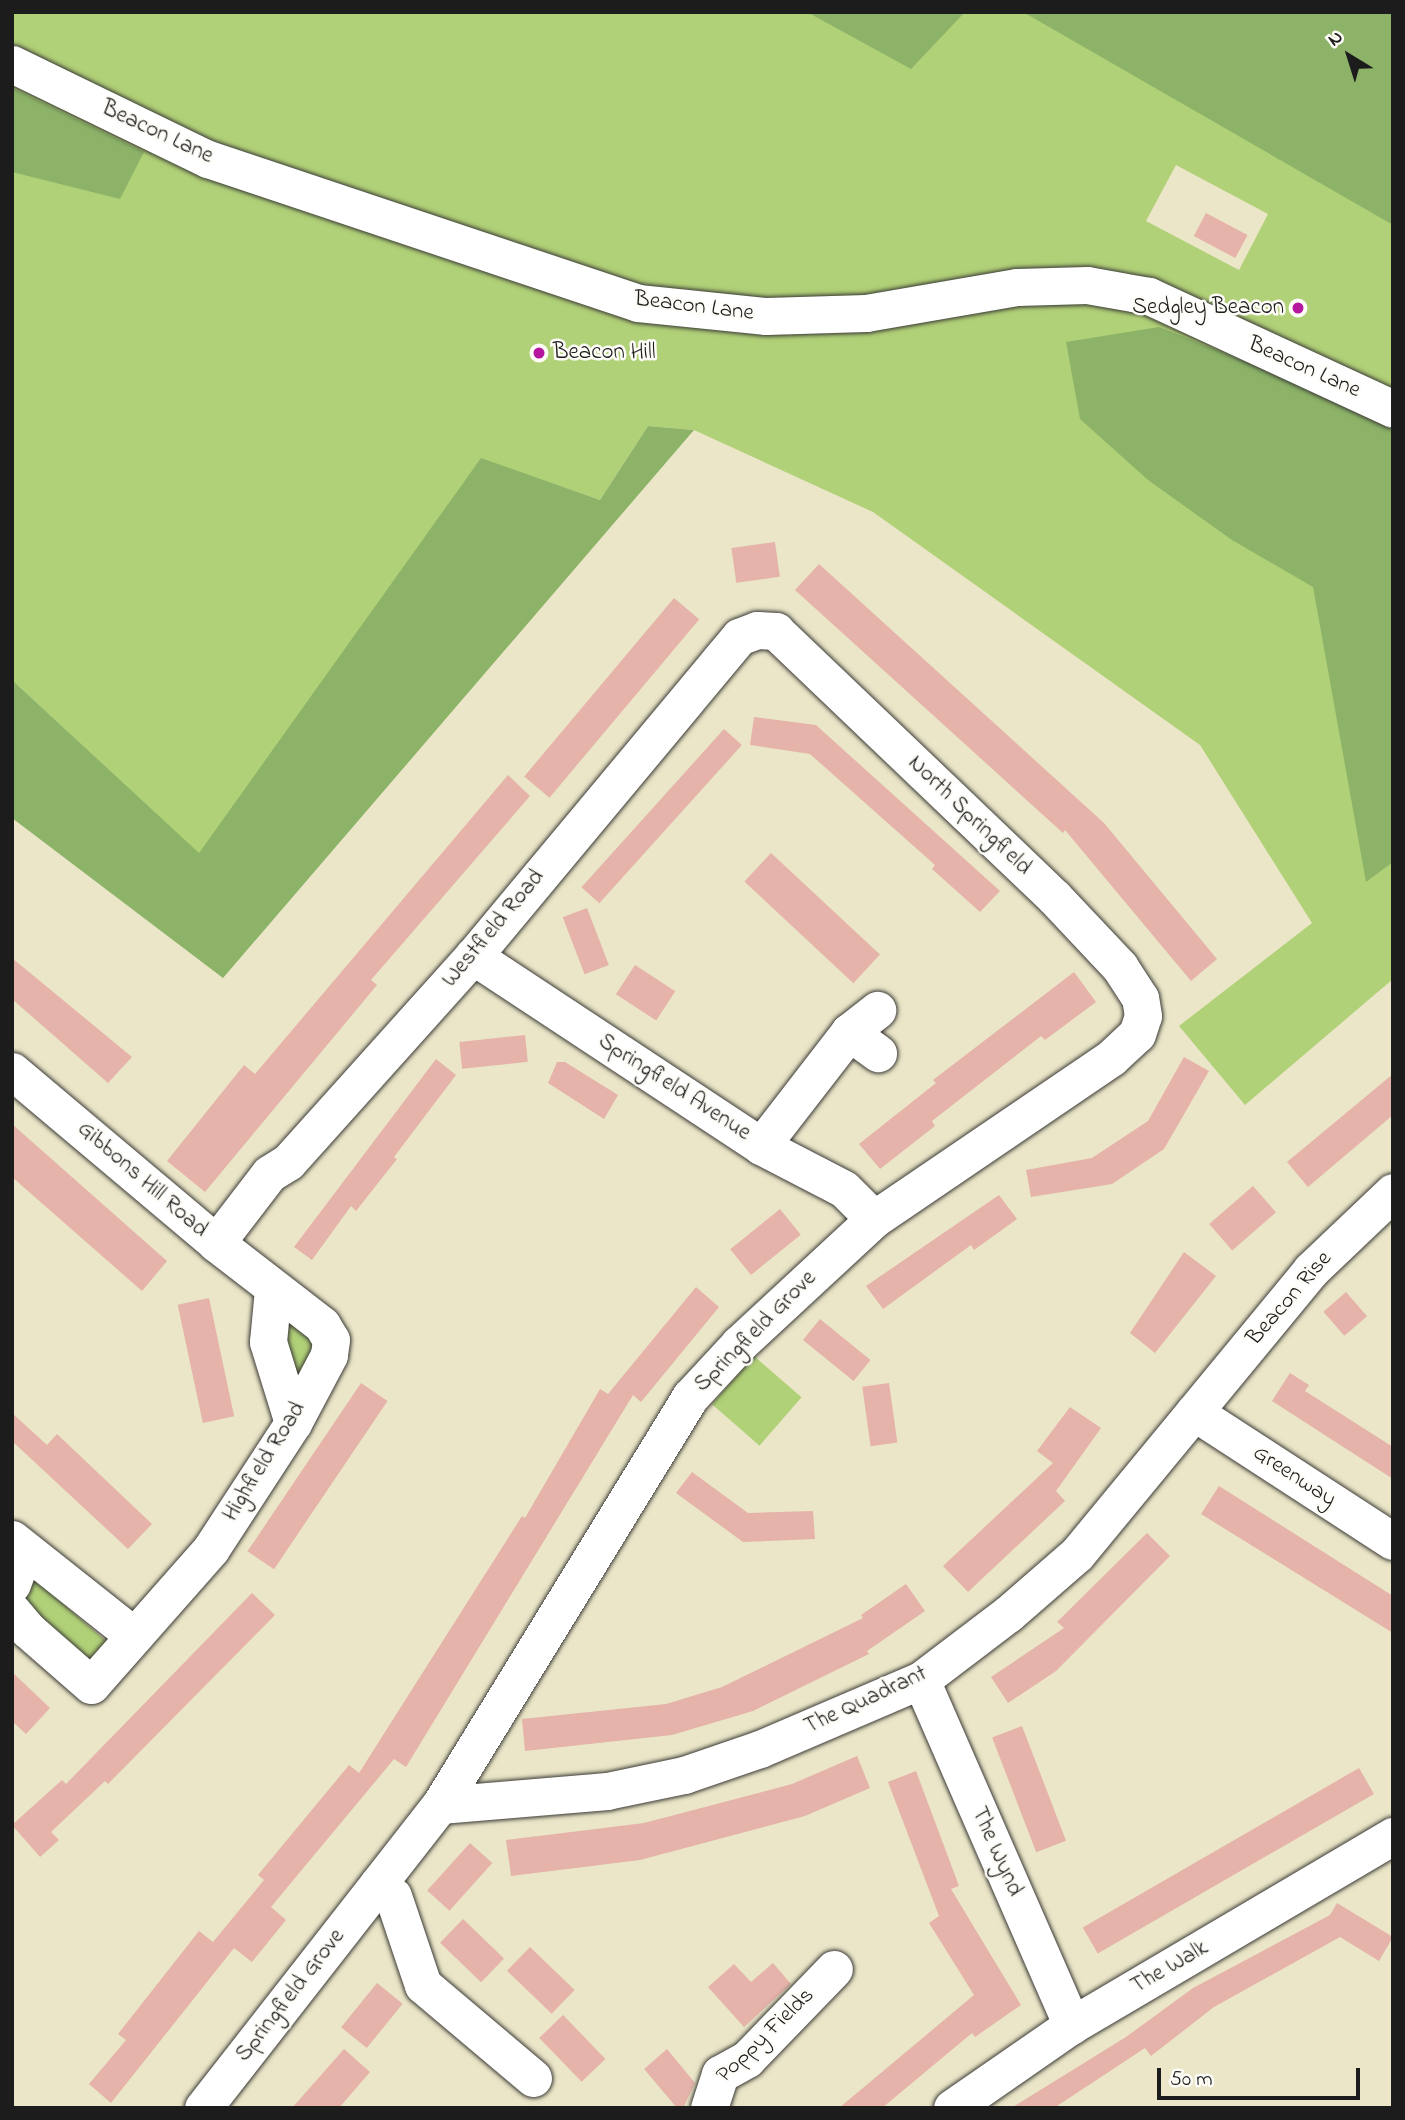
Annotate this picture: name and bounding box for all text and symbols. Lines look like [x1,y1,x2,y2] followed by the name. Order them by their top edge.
[1314,21,1384,91] north arrow
[1322,24,1349,54] text: N
[97,95,217,171] street label: Beacon Lane
[633,286,755,328] street label: Beacon Lane
[1132,294,1284,322] place label: Sedgley Beacon
[1290,300,1306,316] marker: Sedgley Beacon
[1244,331,1364,405] street label: Beacon Lane
[553,339,656,367] place label: Beacon Hill
[531,345,547,361] marker: Beacon Hill
[901,750,1037,882] street label: North Springfield
[437,864,551,994] street label: Westfield Road
[592,1028,756,1148] street label: Springfield Avenue
[71,1116,213,1244] street label: Gibbons Hill Road
[1241,1246,1339,1352] street label: Beacon Rise
[689,1265,823,1399] street label: Springfield Grove
[217,1397,313,1527] street label: Highfield Road
[1247,1440,1341,1514] street label: Greenway
[800,1661,932,1741] street label: The Quadrant
[964,1803,1028,1901] street label: The Wynd
[230,1924,352,2068] street label: Springfield Grove
[1127,1935,1213,2001] street label: The Walk
[711,1983,821,2089] street label: Poppy Fields
[1160,2054,1363,2098] scale bar
[1170,2065,1213,2095] text: 50 m

